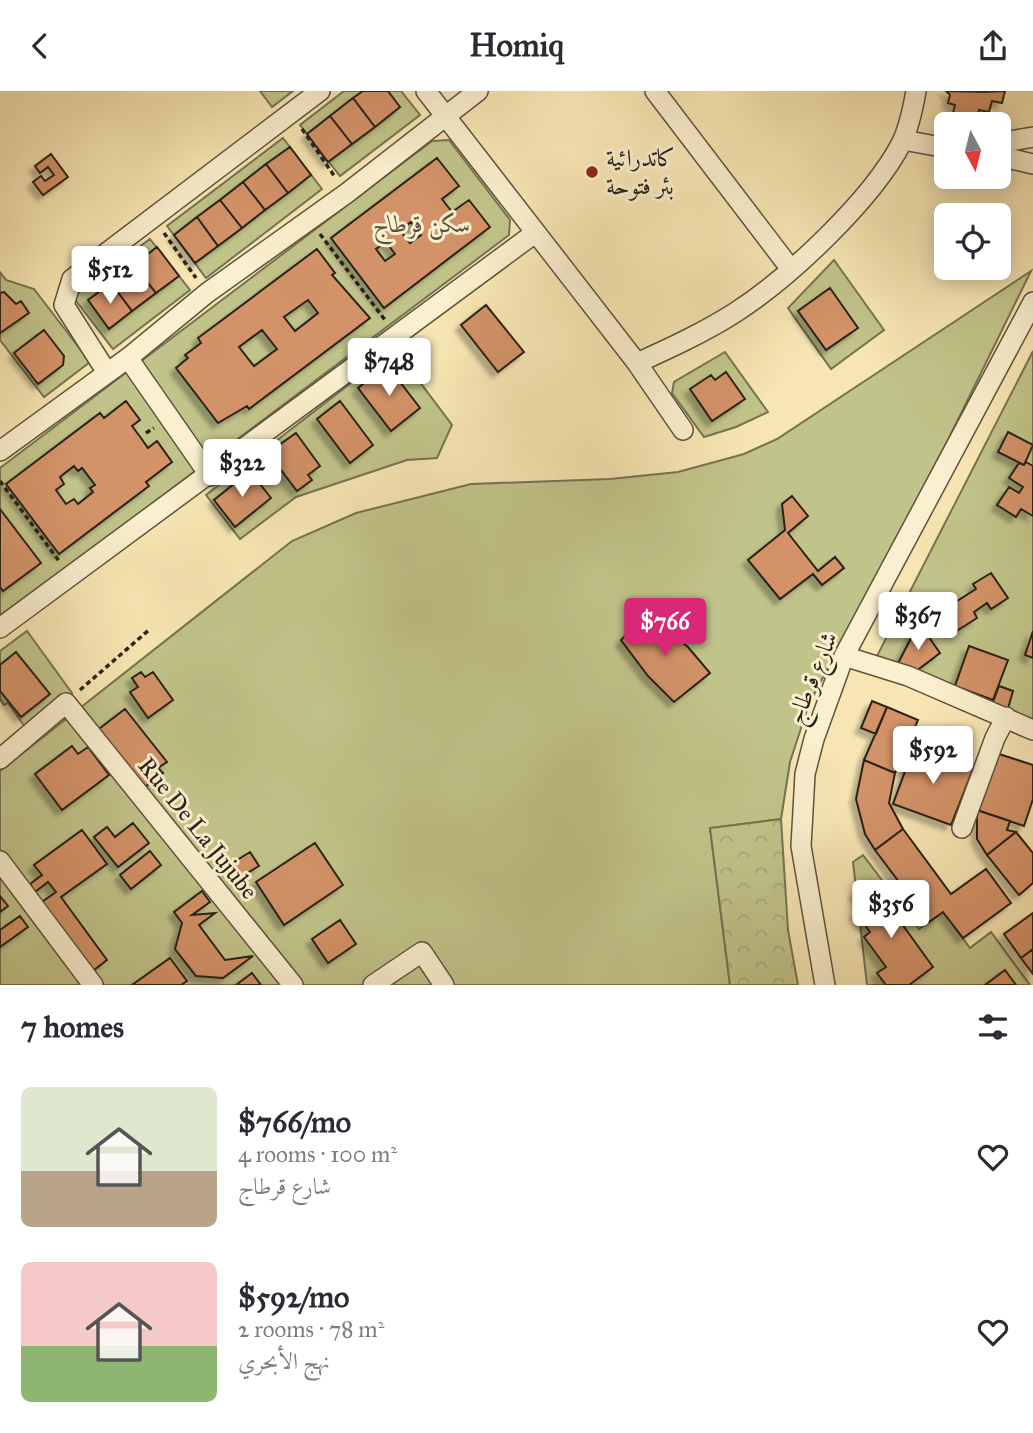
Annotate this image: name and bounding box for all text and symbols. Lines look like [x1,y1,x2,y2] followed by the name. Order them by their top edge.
[469,26,564,65] text: Homiq
[21,27,59,65] icon: back
[974,27,1012,65] icon: share
[934,112,1012,189] north arrow
[934,112,1011,280] map controls
[606,143,675,201] place label: كاتدرائية بئر فتوحة
[584,164,600,180] marker: كاتدرائية بئر فتوحة
[934,203,1011,280] button: locate
[373,209,471,245] park label: سكن قرطاج
[69,247,151,306] pin: $512
[88,255,132,283] text: $512
[348,338,430,398] pin: $748
[364,347,414,375] text: $748
[201,439,283,499] pin: $322
[219,448,265,476] text: $322
[877,593,959,652] pin: $367
[624,599,706,658] pin: $766
[894,601,942,629] text: $367
[640,607,690,635] text: $766
[780,627,850,731] street label: شارع قرطاج
[892,727,974,786] pin: $592
[909,735,957,763] text: $592
[132,751,264,905] street label: Rue De La Jujube
[850,881,932,940] pin: $356
[868,889,914,917] text: $356
[974,1008,1012,1046] icon: filters
[21,1009,124,1045] text: 7 homes
[238,1104,351,1140] text: $766/mo
[77,1115,161,1199] icon: home
[974,1138,1012,1176] icon: heart
[238,1140,397,1168] text: 4 rooms · 100 m²
[238,1172,331,1200] text: شارع قرطاج
[238,1279,349,1315] text: $592/mo
[77,1290,161,1374] icon: home
[974,1313,1012,1351] icon: heart
[238,1315,384,1343] text: 2 rooms · 78 m²
[238,1347,330,1375] text: نهج الأبحري

